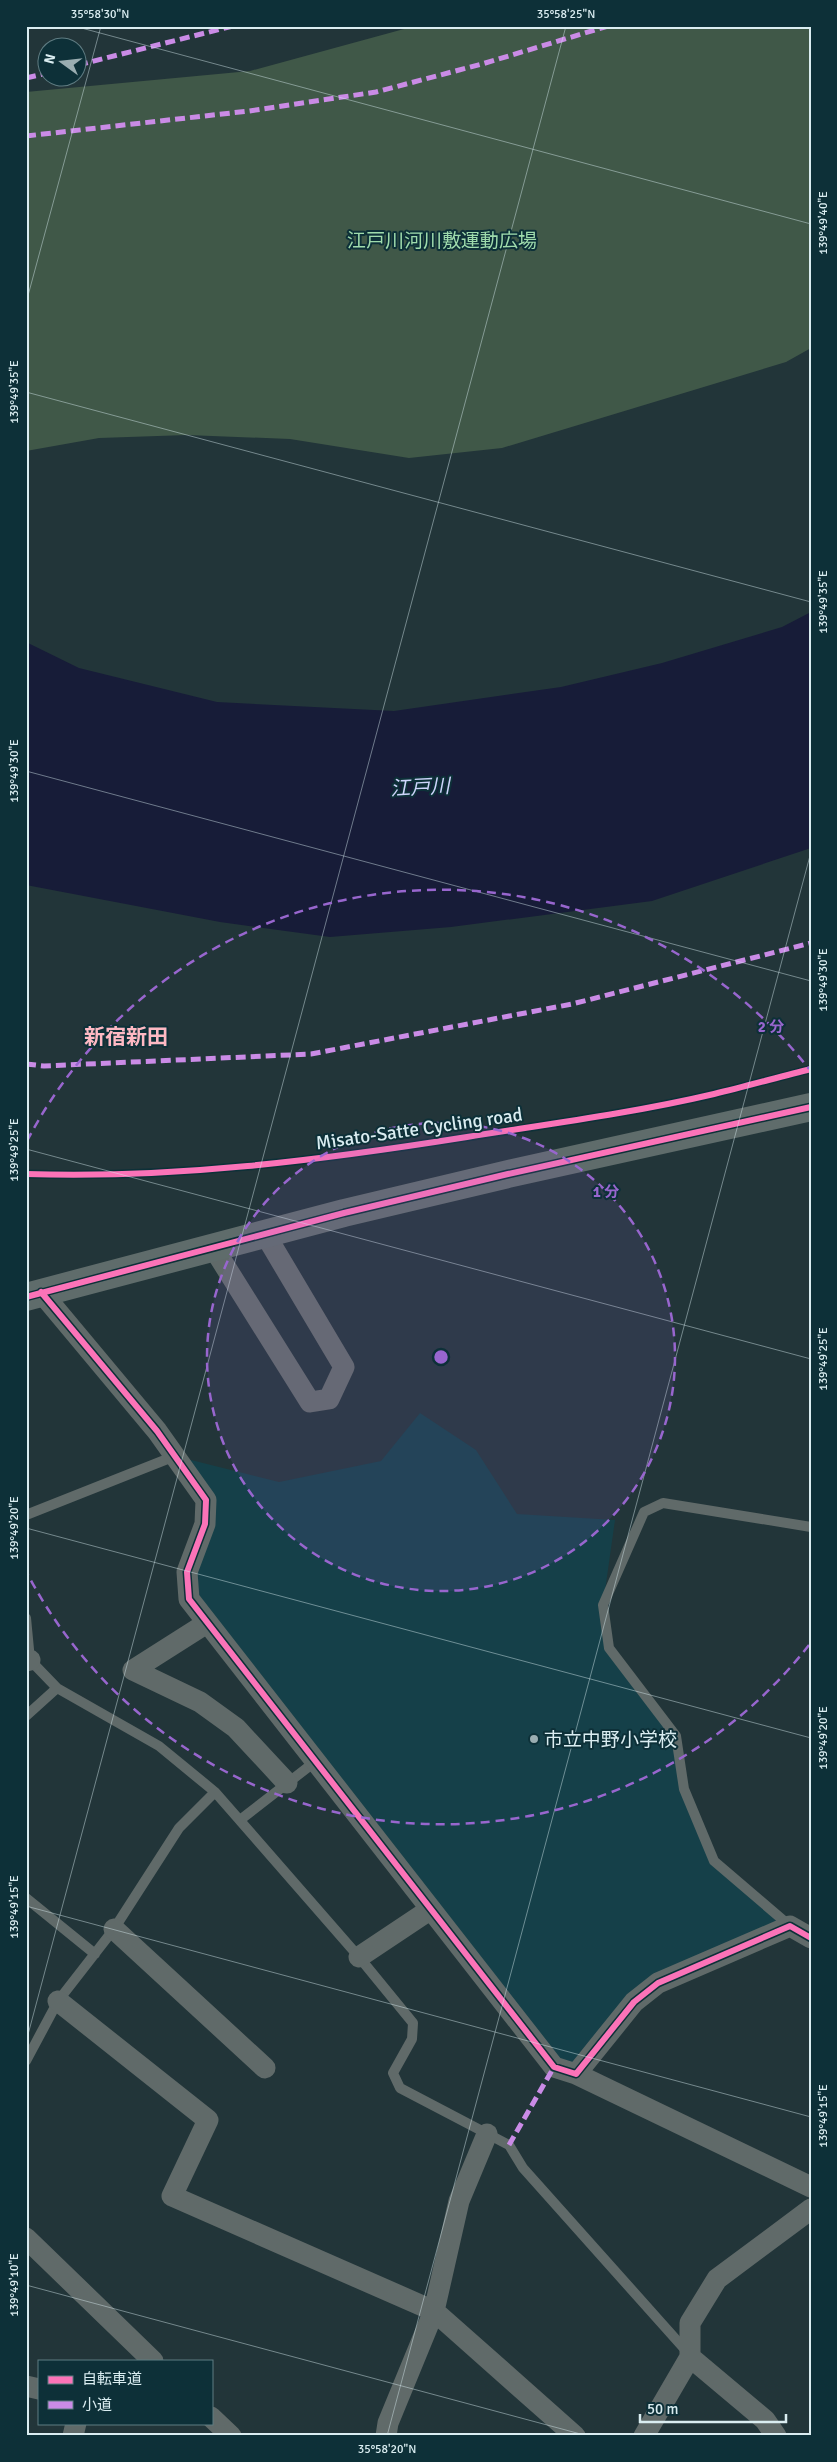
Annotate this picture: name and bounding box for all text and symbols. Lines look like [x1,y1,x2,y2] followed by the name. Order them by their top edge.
[71,7,129,22] text: 35°58'30"N
[537,7,595,22] text: 35°58'25"N
[38,38,88,88] north arrow
[40,52,59,66] text: N
[816,191,831,255] text: 139°49'40"E
[347,229,537,253] park label: 江戸川河川敷運動広場
[7,360,22,424] text: 139°49'35"E
[816,570,831,634] text: 139°49'35"E
[7,739,22,803] text: 139°49'30"E
[389,773,453,802] water label: 江戸川
[816,948,831,1012] text: 139°49'30"E
[758,1018,784,1036] text: 2 分
[84,1024,168,1050] district label: 新宿新田
[314,1103,524,1155] street label: Misato-Satte Cycling road
[7,1118,22,1182] text: 139°49'25"E
[593,1183,619,1201] text: 1 分
[816,1327,831,1391] text: 139°49'25"E
[432,1348,450,1366] centre of rings
[7,1496,22,1560] text: 139°49'20"E
[816,1706,831,1770] text: 139°49'20"E
[544,1728,677,1752] place label: 市立中野小学校
[528,1733,540,1745] marker: 市立中野小学校
[7,1875,22,1939] text: 139°49'15"E
[816,2084,831,2148] text: 139°49'15"E
[7,2253,22,2317] text: 139°49'10"E
[38,2360,212,2424] legend
[82,2370,142,2388] text: 自転車道
[640,2392,786,2424] scale bar
[82,2396,112,2414] text: 小道
[647,2400,678,2418] text: 50 m
[358,2442,416,2457] text: 35°58'20"N

